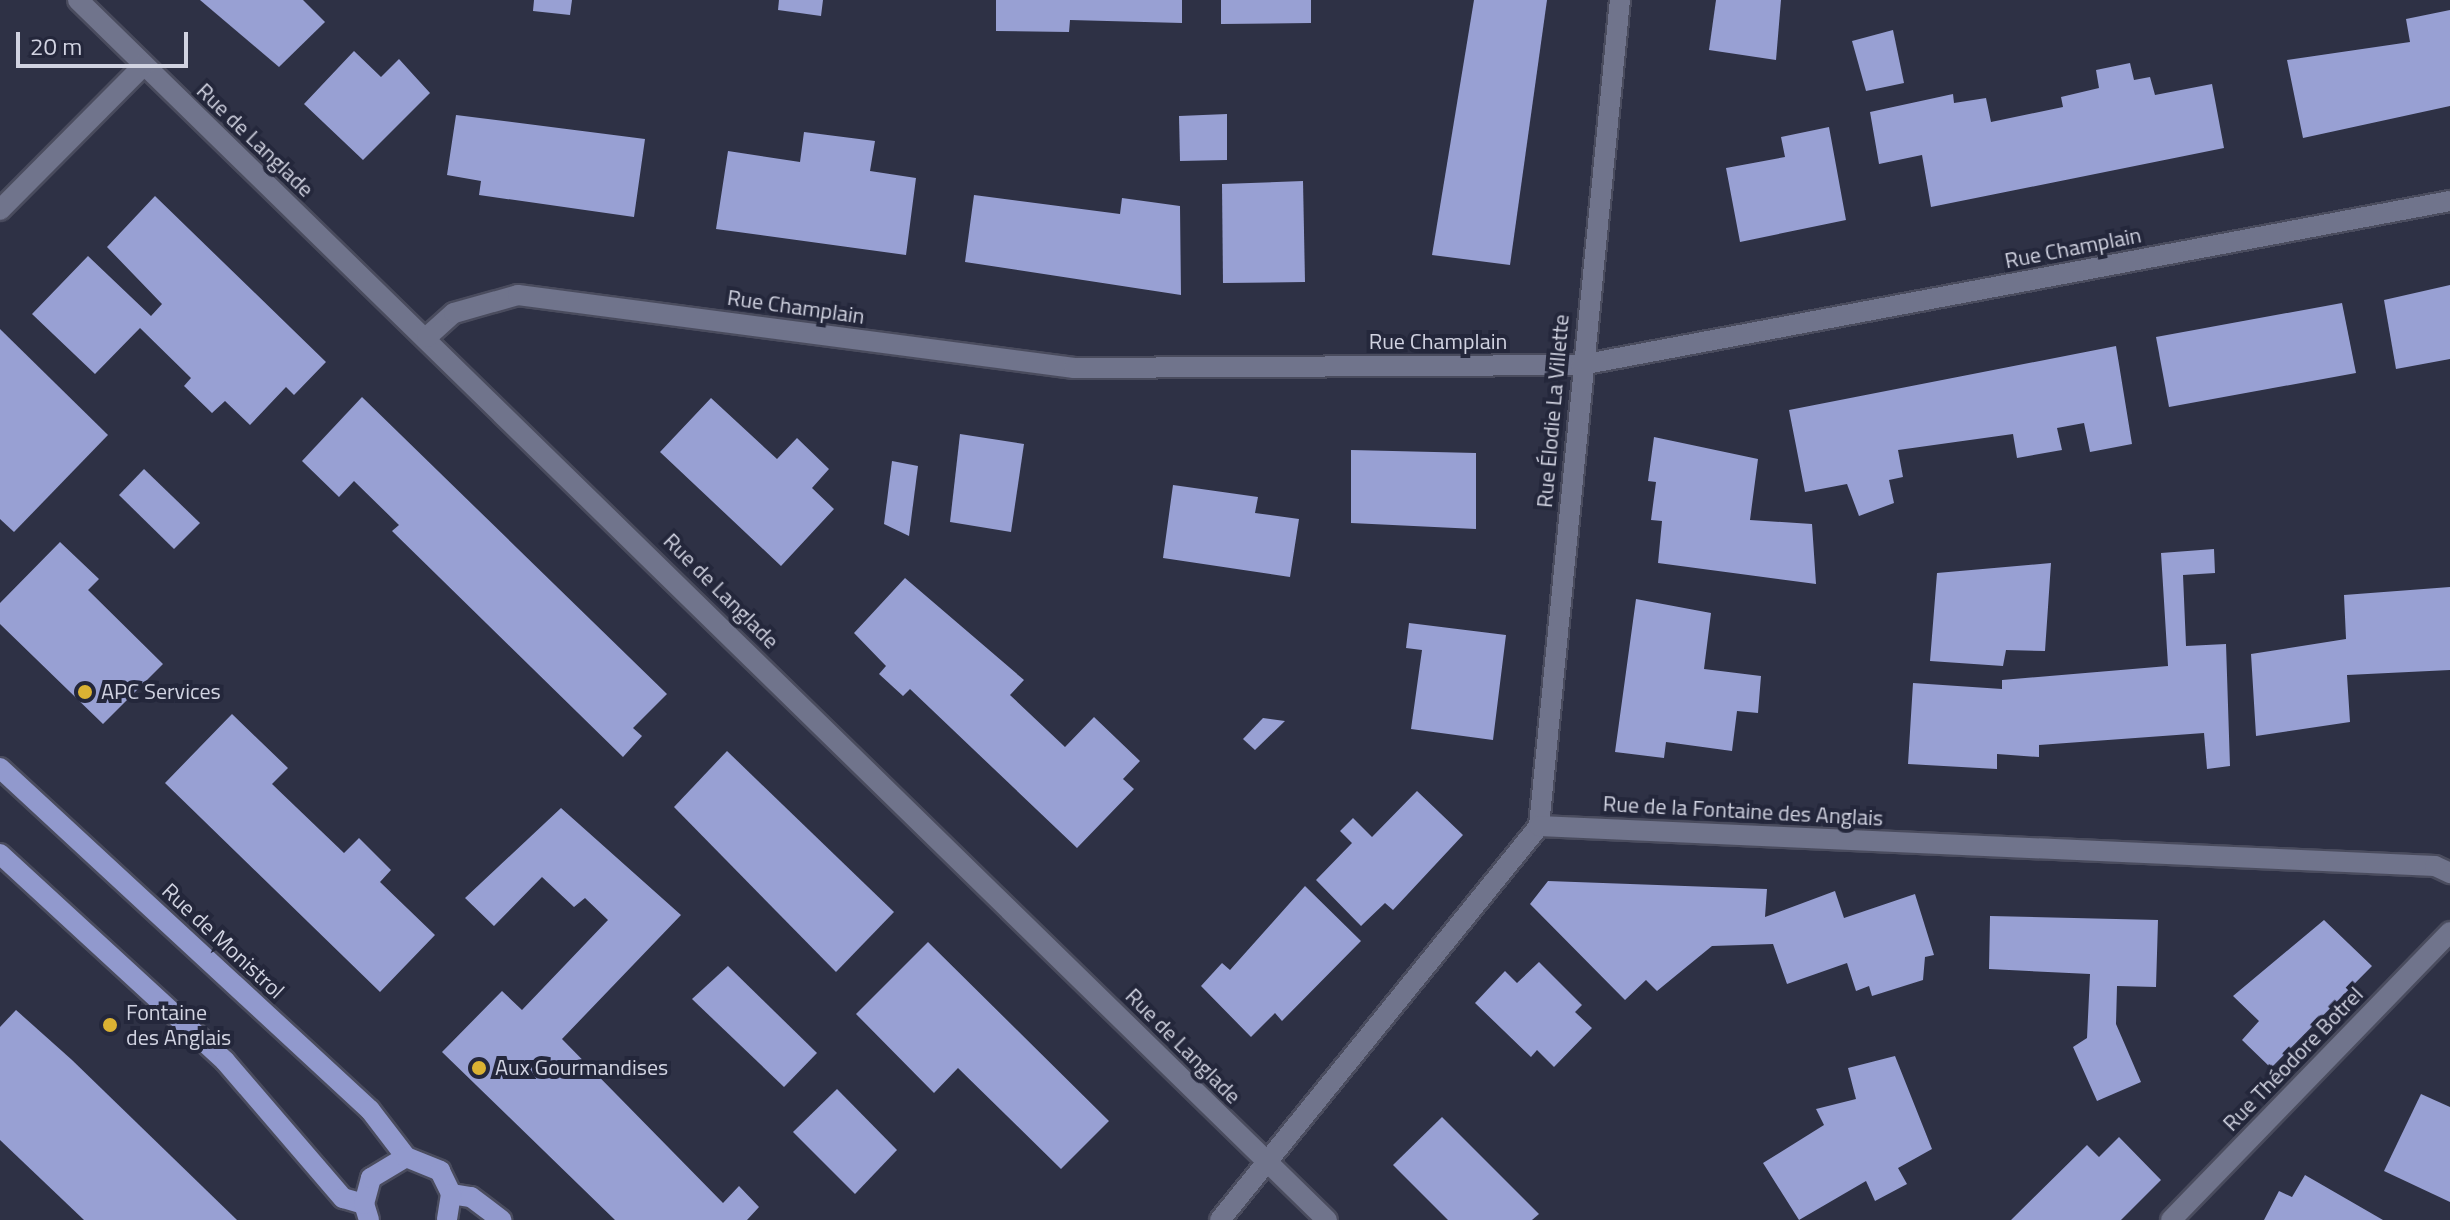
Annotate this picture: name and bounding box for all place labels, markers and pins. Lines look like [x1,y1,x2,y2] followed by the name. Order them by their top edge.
[101,679,221,705] place label: APC Services
[76,683,94,701] marker: APC Services
[126,999,231,1050] place label: Fontaine des Anglais
[101,1016,119,1034] marker: Fontaine des Anglais
[495,1055,668,1081] place label: Aux Gourmandises
[470,1059,488,1077] marker: Aux Gourmandises

